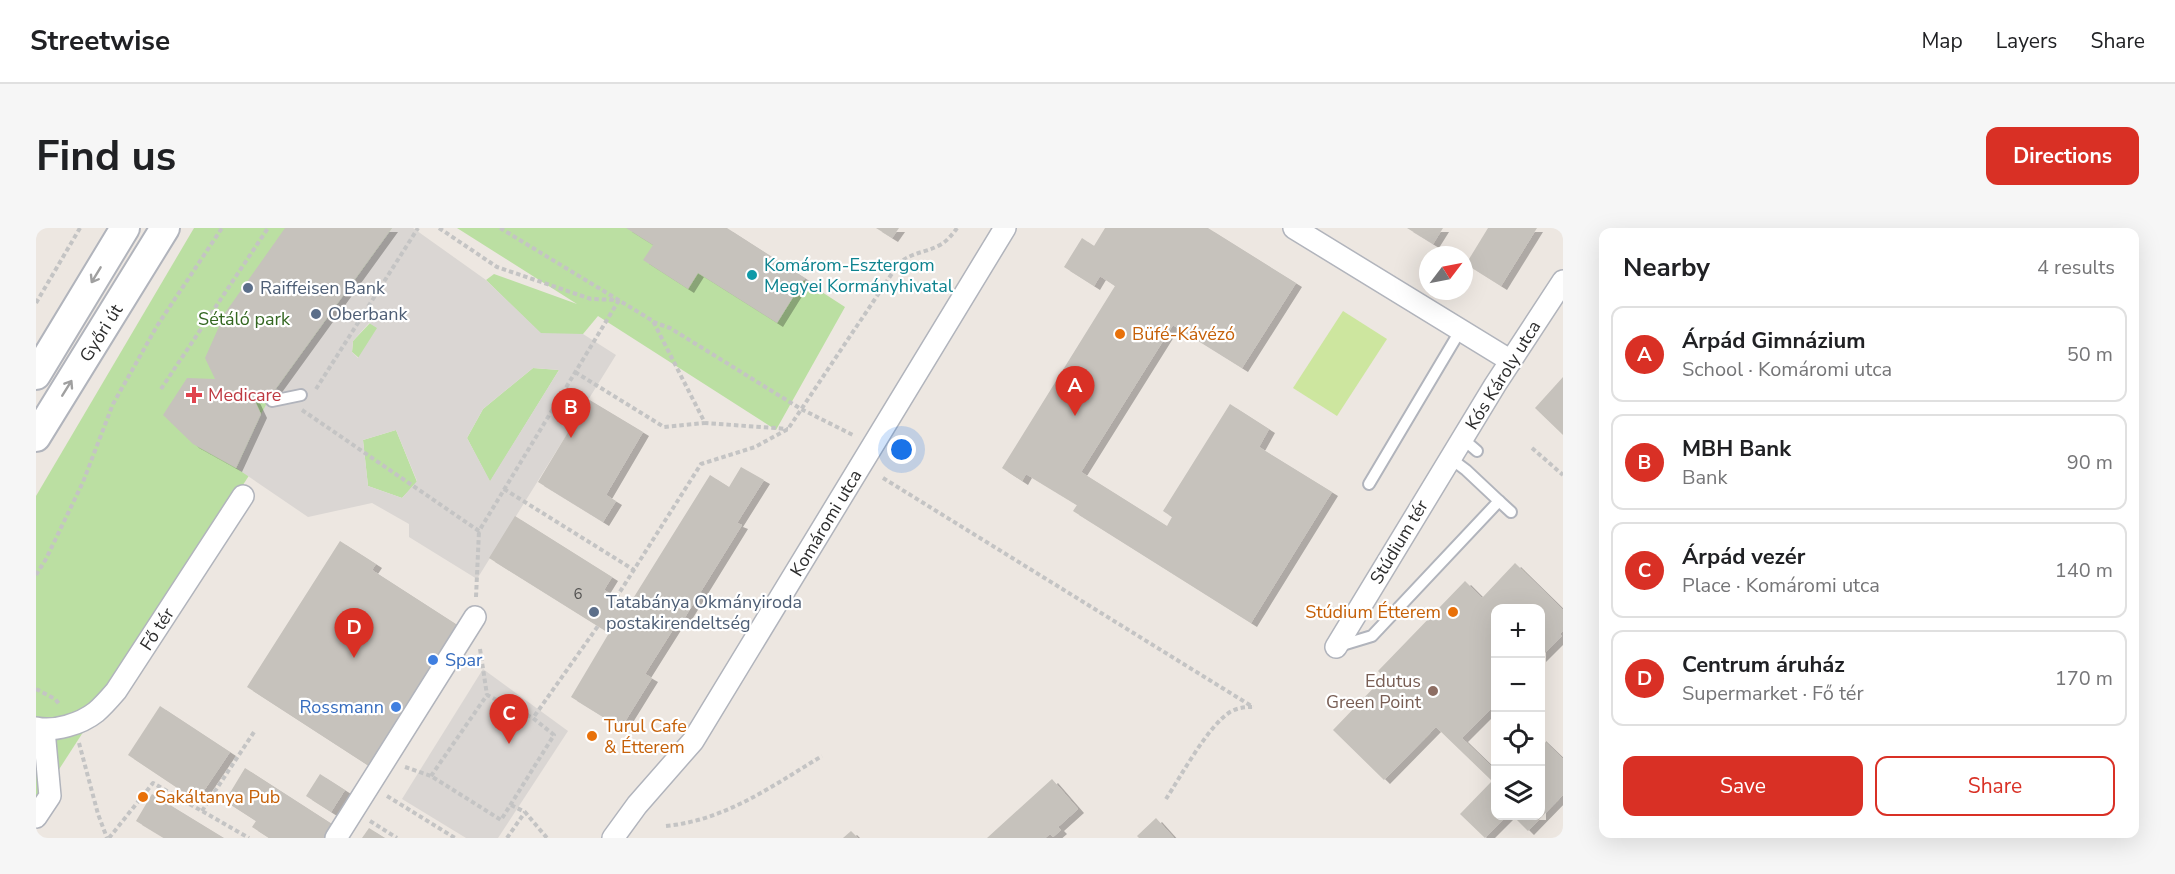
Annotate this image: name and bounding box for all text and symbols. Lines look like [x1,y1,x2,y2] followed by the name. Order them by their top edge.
[30,22,170,60] text: Streetwise
[1921,27,1963,55] text: Map
[1996,27,2057,55] text: Layers
[2090,27,2145,55] text: Share
[1986,127,2139,185] button: Directions
[36,128,176,185] text: Find us
[1419,246,1473,300] north arrow
[1623,250,1710,285] text: Nearby
[764,253,954,298] place label: Komárom-Esztergom Megyei Kormányhivatal
[2037,254,2115,281] text: 4 results
[90,266,102,283] one-way arrow
[745,268,759,282] marker: Komárom-Esztergom Megyei Kormányhivatal
[260,276,386,300] place label: Raiffeisen Bank
[241,281,255,295] marker: Raiffeisen Bank
[74,299,128,366] street label: Győri út
[328,302,409,326] place label: Oberbank
[198,307,291,331] park label: Sétáló park
[309,307,323,321] marker: Oberbank
[1460,316,1546,434] street label: Kós Károly utca
[1132,322,1235,346] place label: Büfé-Kávézó
[1682,326,1865,356] text: Árpád Gimnázium
[1113,327,1127,341] marker: Büfé-Kávézó
[1637,341,1652,368] text: A
[2067,341,2113,368] text: 50 m
[1682,356,1892,383] text: School · Komáromi utca
[1056,366,1094,416] pin: A
[61,380,73,396] one-way arrow
[208,383,281,407] place label: Medicare
[185,386,203,404] marker: Medicare
[552,388,590,438] pin: B
[1682,434,1791,464] text: MBH Bank
[887,435,916,464] your location
[1638,449,1651,476] text: B
[2067,449,2113,476] text: 90 m
[1682,464,1727,491] text: Bank
[785,465,867,581] street label: Komáromi utca
[1364,495,1434,589] street label: Stúdium tér
[1682,542,1805,572] text: Árpád vezér
[1638,557,1651,584] text: C
[2055,557,2113,584] text: 140 m
[1682,572,1880,599] text: Place · Komáromi utca
[573,584,583,604] house number: 6
[606,590,802,635] place label: Tatabánya Okmányiroda postakirendeltség
[1305,600,1441,624] place label: Stúdium Étterem
[134,603,180,655] street label: Fő tér
[1491,604,1545,820] map controls
[1491,604,1545,658] button: +
[587,605,601,619] marker: Tatabánya Okmányiroda postakirendeltség
[1446,605,1460,619] marker: Stúdium Étterem
[334,608,374,658] pin: D
[445,648,483,672] place label: Spar
[1682,650,1845,680] text: Centrum áruház
[426,653,440,667] marker: Spar
[1491,658,1545,712] button: −
[1637,665,1652,692] text: D
[2055,665,2113,692] text: 170 m
[1326,669,1422,714] place label: Edutus Green Point
[1682,680,1864,707] text: Supermarket · Fő tér
[1426,684,1440,698] marker: Edutus Green Point
[490,694,528,744] pin: C
[299,695,384,719] place label: Rossmann
[389,700,403,714] marker: Rossmann
[1491,712,1545,766] button: locate
[604,714,687,759] place label: Turul Cafe & Étterem
[585,729,599,743] marker: Turul Cafe & Étterem
[1623,756,1863,816] button: Save
[1875,756,2115,816] button: Share
[1491,766,1545,820] button: layers
[155,785,280,809] place label: Sakáltanya Pub
[136,790,150,804] marker: Sakáltanya Pub

